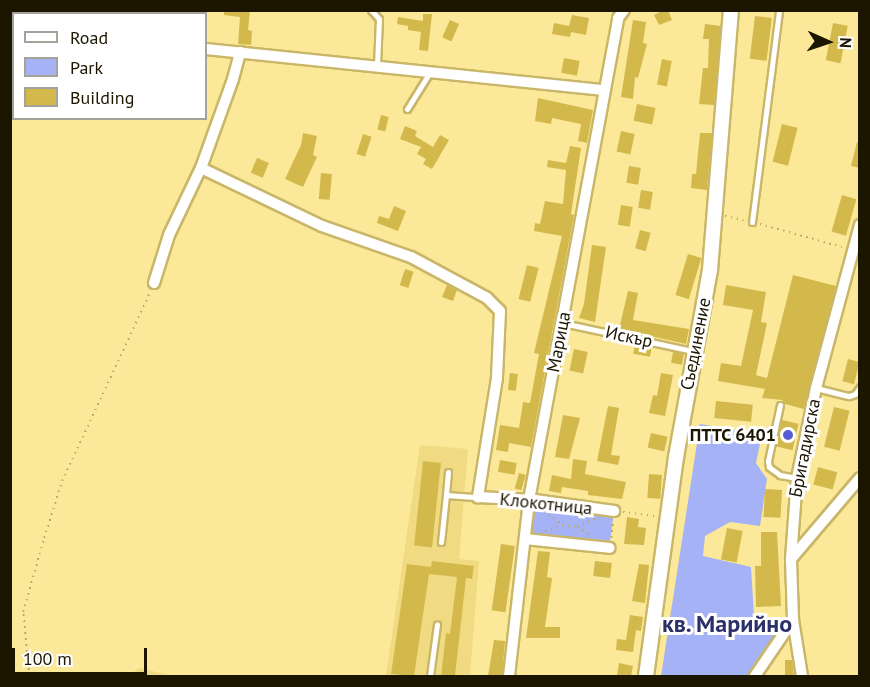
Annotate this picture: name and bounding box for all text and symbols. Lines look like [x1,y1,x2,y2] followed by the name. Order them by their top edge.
[12,12,207,120] legend
[798,12,858,72] north arrow
[70,26,108,49] text: Road
[836,37,856,49] text: N
[70,56,103,79] text: Park
[70,86,134,109] text: Building
[676,296,716,392] street label: Съединение
[543,310,575,374] street label: Марица
[603,321,655,353] street label: Искър
[785,397,825,499] street label: Бригадирска
[689,424,776,446] place label: ПТТС 6401
[781,428,795,442] marker: ПТТС 6401
[499,488,593,520] street label: Клокотница
[661,610,793,638] district label: кв. Марийно
[15,636,150,674] scale bar
[23,647,72,670] text: 100 m

